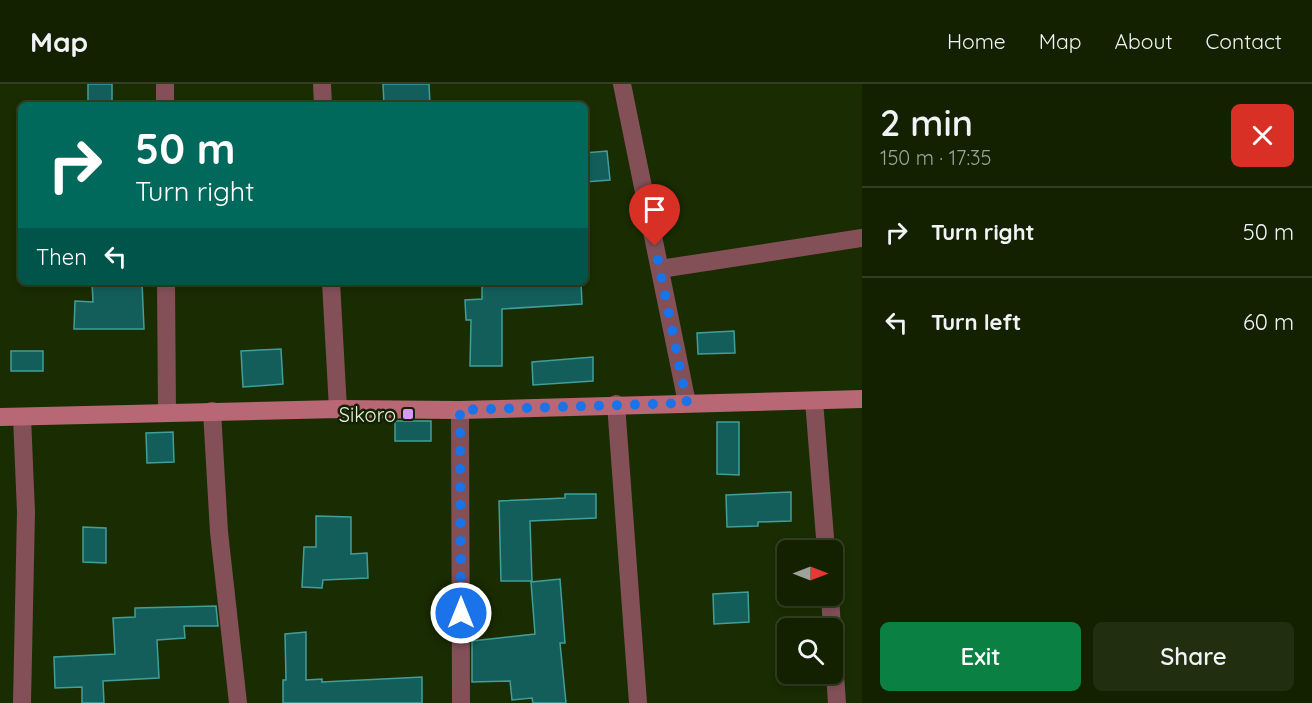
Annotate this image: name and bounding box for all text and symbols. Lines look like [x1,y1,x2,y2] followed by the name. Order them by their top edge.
[30,24,88,59] text: Map
[947,28,1006,54] text: Home
[1039,28,1082,54] text: Map
[1115,28,1173,54] text: About
[1206,28,1282,54] text: Contact
[880,100,973,145] text: 2 min
[1231,104,1294,167] button: close
[135,122,235,175] text: 50 m
[36,126,114,204] icon: right
[880,145,992,170] text: 150 m · 17:35
[135,174,254,208] text: Turn right
[629,184,680,246] pin
[638,193,671,226] icon: arrive
[880,216,913,249] icon: right
[931,218,1035,246] text: Turn right
[1243,218,1294,246] text: 50 m
[99,240,132,273] icon: left
[36,243,87,271] text: Then
[880,306,913,339] icon: left
[931,308,1021,336] text: Turn left
[1243,308,1294,336] text: 60 m
[339,402,396,427] place label: Sikoro
[401,407,415,421] marker: Sikoro
[777,540,843,606] north arrow
[777,540,843,684] map controls
[429,581,493,645] position arrow
[777,618,843,684] button: search
[880,622,1081,691] button: Exit
[1093,622,1294,691] button: Share

